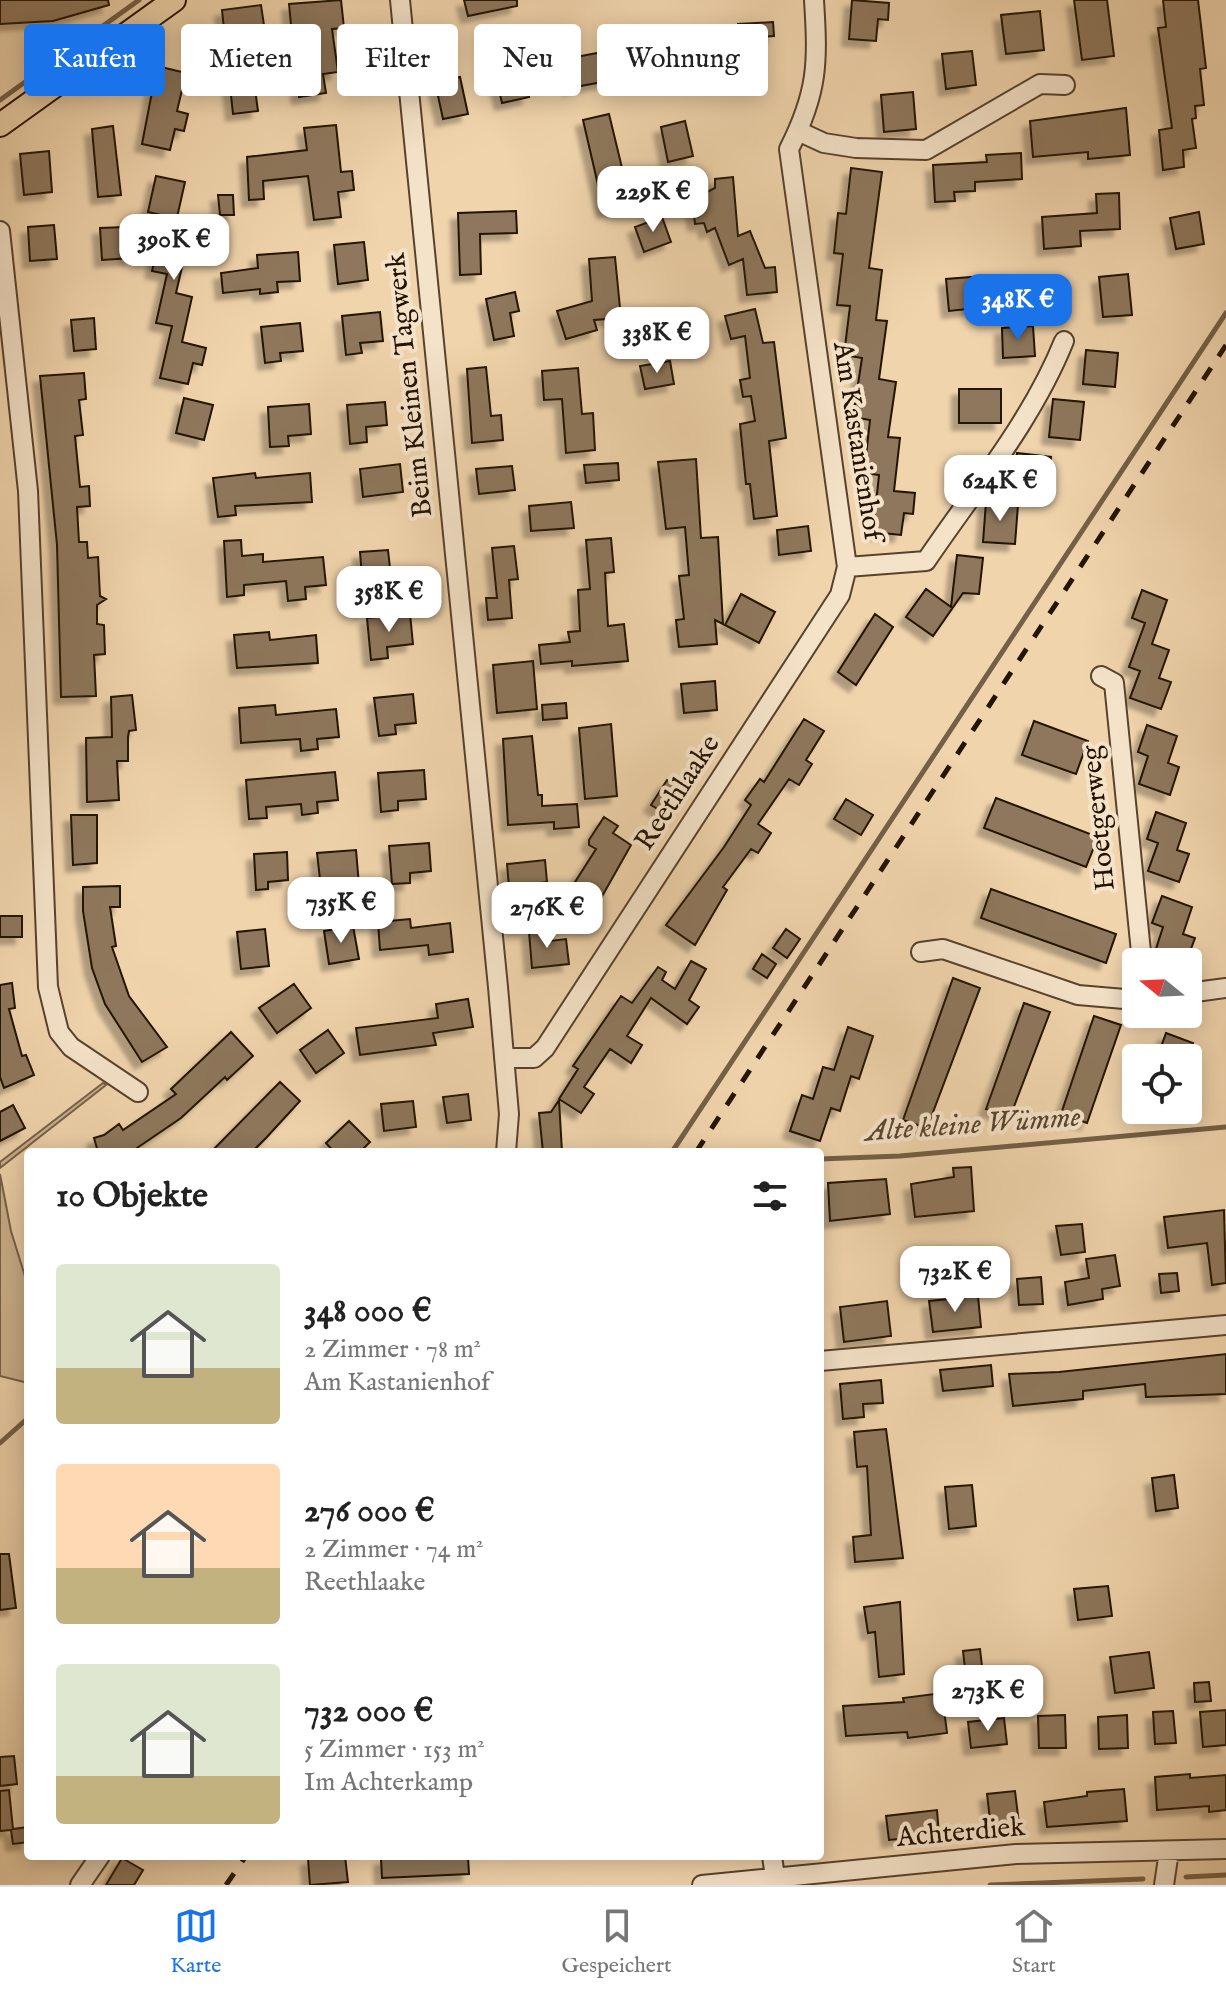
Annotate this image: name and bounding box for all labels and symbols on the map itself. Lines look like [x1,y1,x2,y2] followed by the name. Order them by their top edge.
[588,166,718,234] pin: 229K €
[109,214,239,282] pin: 390K €
[379,250,441,519] street label: Beim Kleinen Tagwerk
[953,274,1083,342] pin: 348K €
[592,307,722,375] pin: 338K €
[824,338,891,548] street label: Am Kastanienhof
[935,455,1065,523] pin: 624K €
[324,566,454,634] pin: 358K €
[628,728,728,857] street label: Reethlaake
[1074,743,1124,892] street label: Hoetgerweg
[276,877,406,945] pin: 735K €
[482,882,612,950] pin: 276K €
[1122,948,1202,1028] north arrow
[861,1099,1082,1152] water label: Alte kleine Wümme
[890,1246,1020,1314] pin: 732K €
[923,1665,1053,1733] pin: 273K €
[894,1810,1028,1856] street label: Achterdiek

